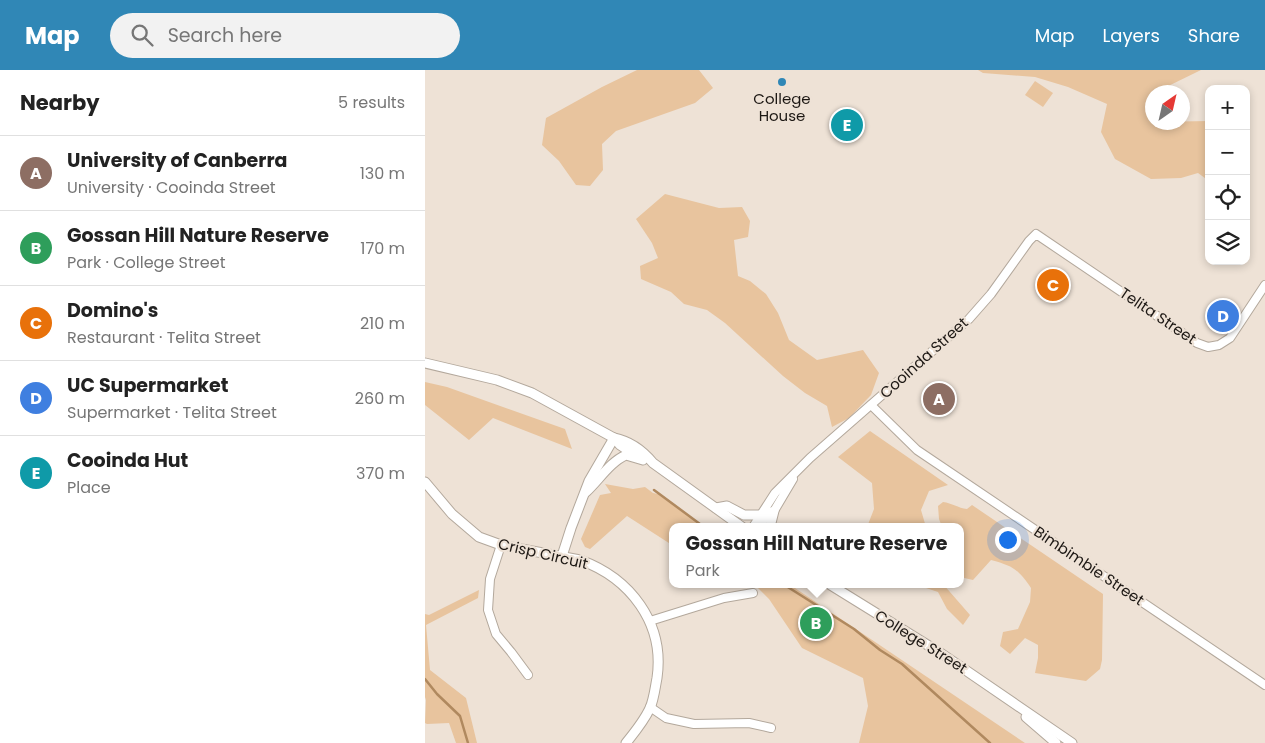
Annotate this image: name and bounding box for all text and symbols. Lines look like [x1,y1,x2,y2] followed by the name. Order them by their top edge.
[110,13,460,58] search box
[25,19,80,52] text: Map
[128,21,156,49] icon: search
[168,22,282,49] text: Search here
[1035,23,1075,48] text: Map
[1103,23,1160,48] text: Layers
[1188,23,1240,48] text: Share
[776,76,788,88] marker: College House
[1145,85,1190,130] north arrow
[1205,85,1250,265] map controls
[1205,85,1250,130] button: +
[20,88,100,117] text: Nearby
[753,88,811,126] place label: College House
[338,91,405,114] text: 5 results
[831,106,863,144] pin: E
[1205,130,1250,175] button: −
[67,147,287,174] text: University of Canberra
[30,162,42,185] text: A
[360,162,405,185] text: 130 m
[1205,175,1250,220] button: locate
[67,176,276,199] text: University · Cooinda Street
[1205,220,1250,265] button: layers
[67,222,329,249] text: Gossan Hill Nature Reserve
[31,237,41,260] text: B
[360,237,405,260] text: 170 m
[67,251,225,274] text: Park · College Street
[1037,266,1069,304] pin: C
[1116,282,1201,349] street label: Telita Street
[67,297,158,324] text: Domino's
[1207,297,1239,335] pin: D
[30,312,42,335] text: C
[360,312,405,335] text: 210 m
[875,312,972,403] street label: Cooinda Street
[67,326,261,349] text: Restaurant · Telita Street
[67,372,228,399] text: UC Supermarket
[923,380,955,418] pin: A
[30,387,42,410] text: D
[355,387,405,410] text: 260 m
[67,401,277,424] text: Supermarket · Telita Street
[67,447,188,474] text: Cooinda Hut
[32,462,40,485] text: E
[356,462,405,485] text: 370 m
[67,476,111,499] text: Place
[1030,521,1148,610] street label: Bimbimbie Street
[669,523,964,588] popup
[995,527,1021,553] your location
[686,530,947,557] text: Gossan Hill Nature Reserve
[496,533,590,574] street label: Crisp Circuit
[686,559,720,582] text: Park
[800,604,832,642] pin: B
[871,605,971,678] street label: College Street

